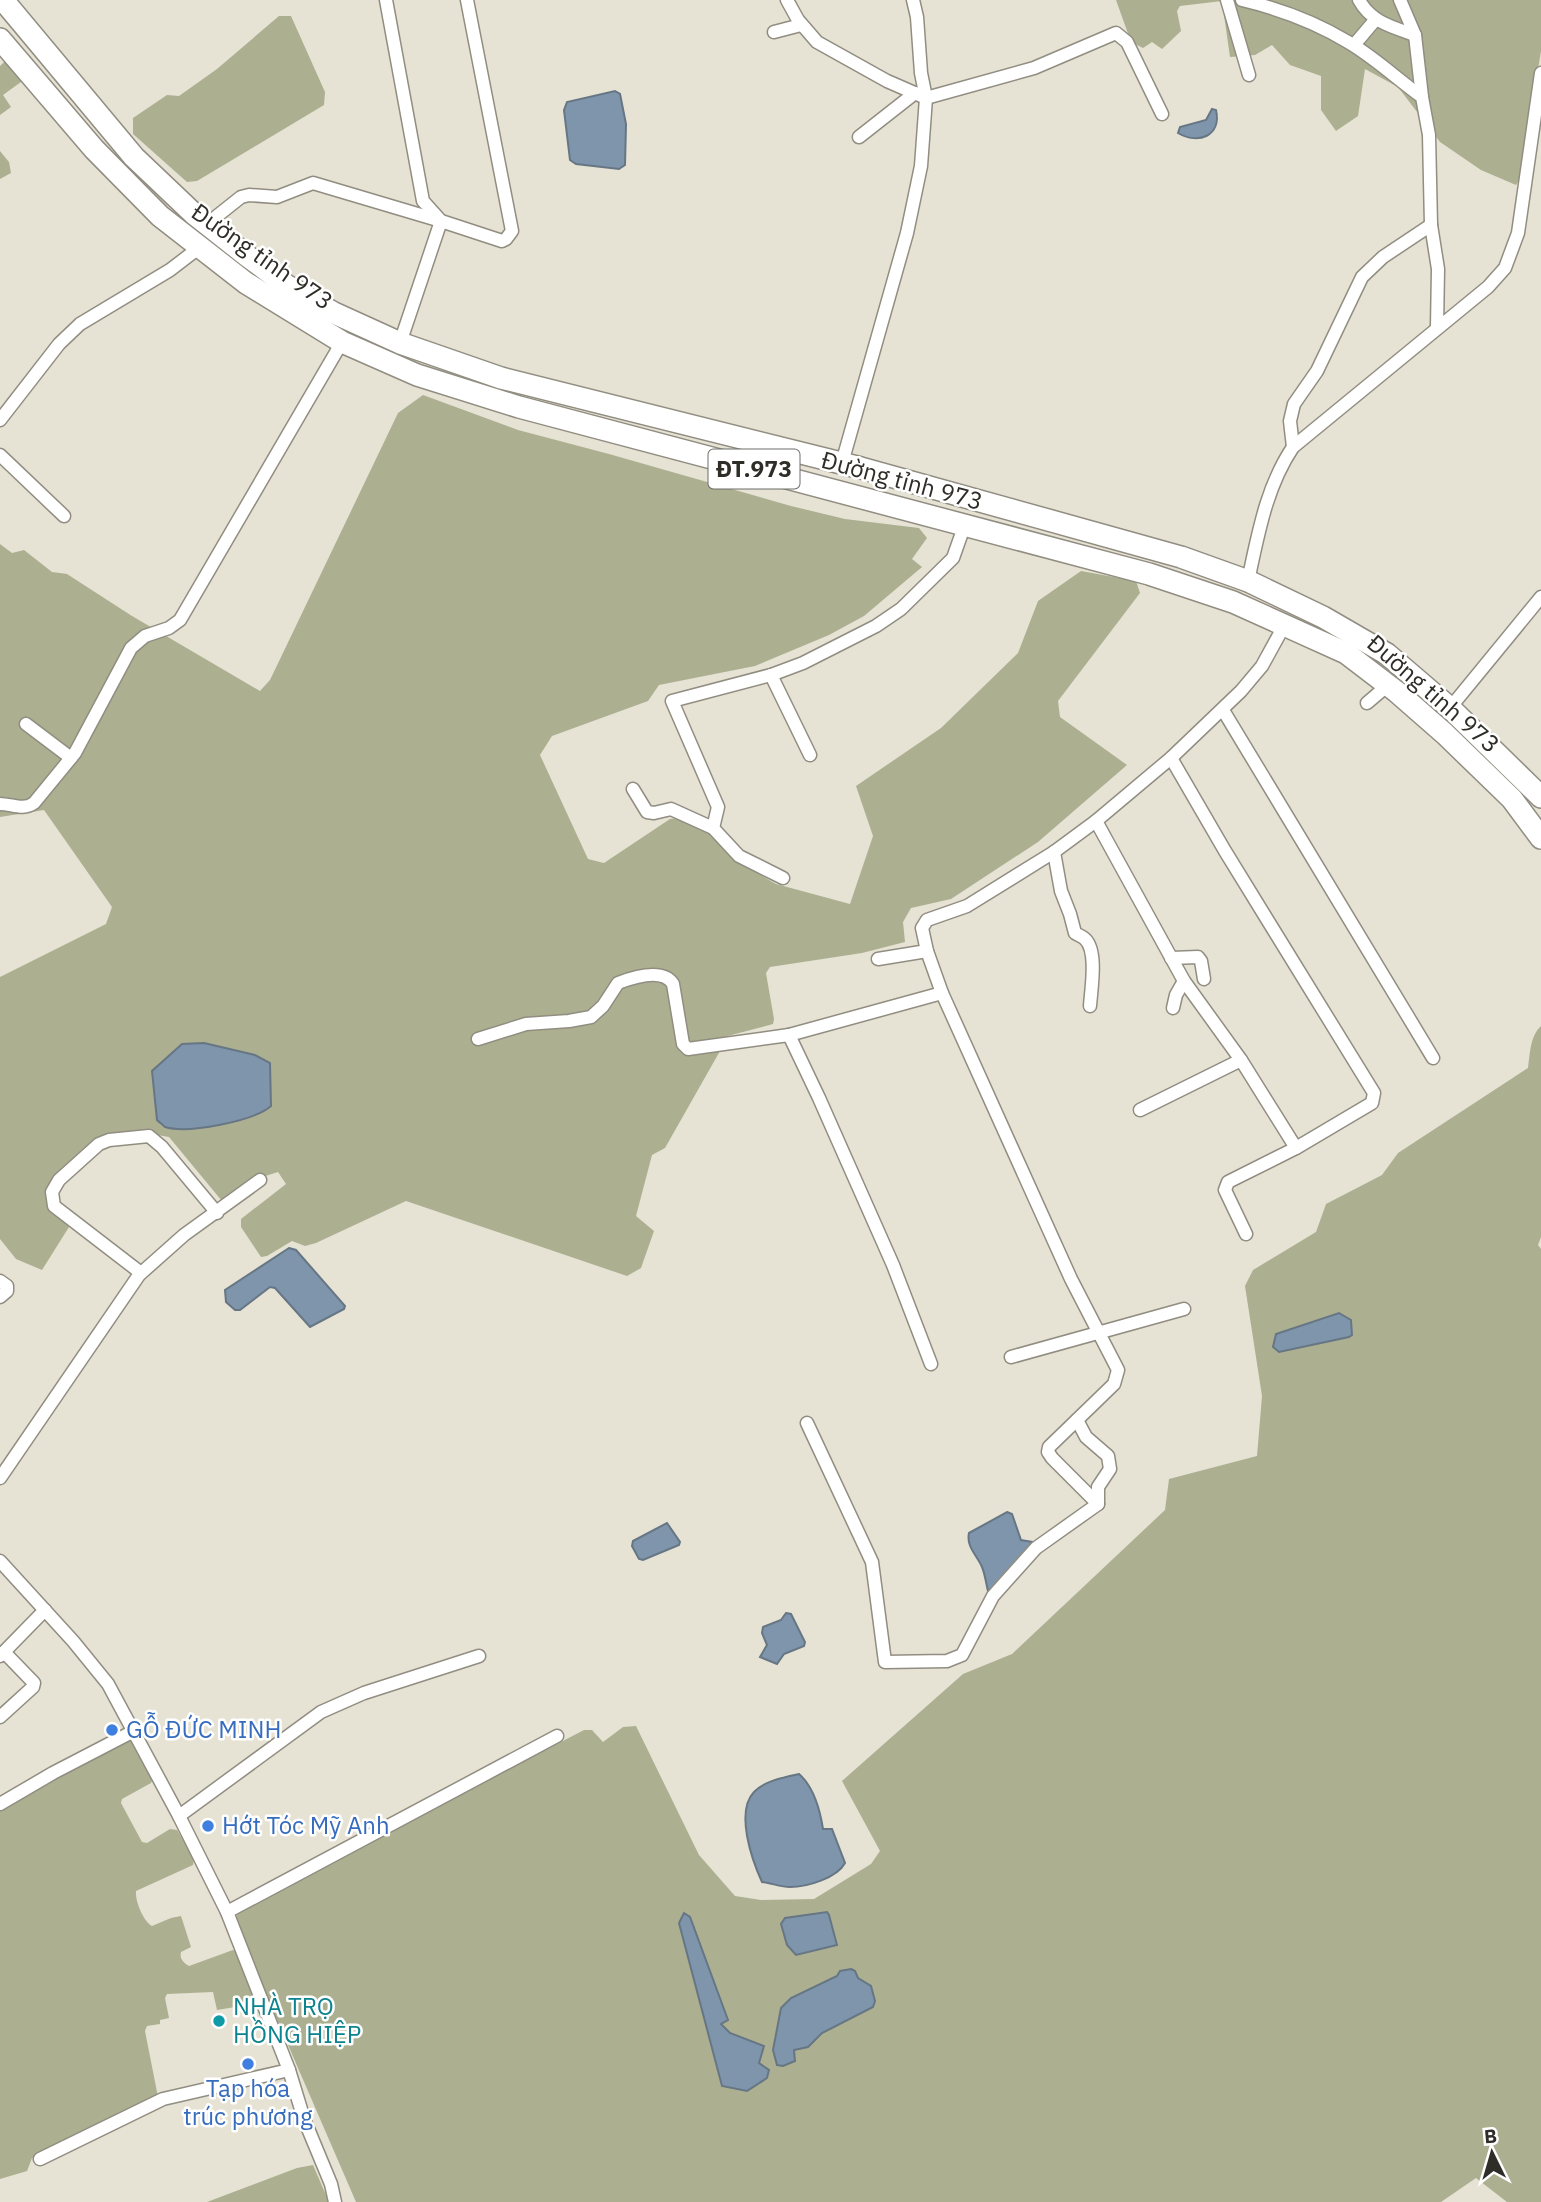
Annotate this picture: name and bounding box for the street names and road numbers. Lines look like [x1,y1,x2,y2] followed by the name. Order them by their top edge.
[185,196,340,317] street label: Đường tỉnh 973
[818,443,986,517] street label: Đường tỉnh 973
[708,449,800,489] road number: ĐT.973
[1361,627,1507,760] street label: Đường tỉnh 973

